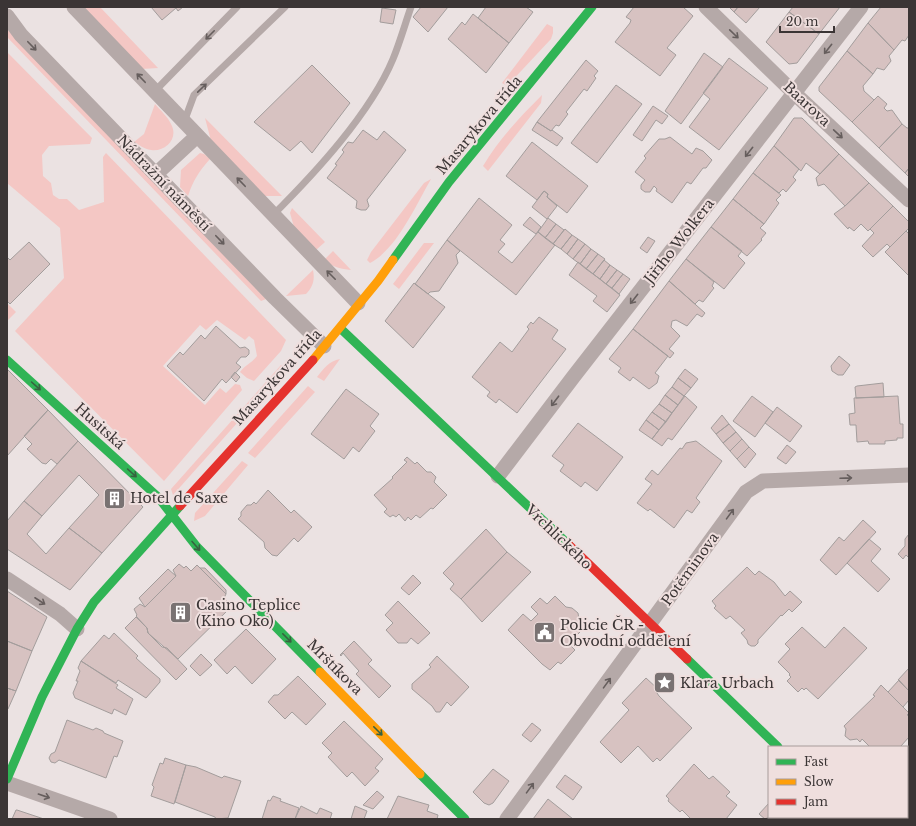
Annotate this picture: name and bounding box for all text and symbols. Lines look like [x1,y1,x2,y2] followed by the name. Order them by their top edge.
[780,8,834,34] scale bar
[786,14,818,29] text: 20 m
[729,29,739,39] one-way arrow
[205,30,215,40] one-way arrow
[27,41,37,51] one-way arrow
[824,43,833,54] one-way arrow
[432,72,526,178] street label: Masarykova třída
[137,73,146,83] one-way arrow
[780,78,834,130] street label: Baarova
[197,83,207,93] one-way arrow
[833,129,843,138] one-way arrow
[113,131,215,235] street label: Nádražní náměstí
[744,146,753,157] one-way arrow
[236,177,246,187] one-way arrow
[639,195,718,289] street label: Jiřího Wolkera
[215,235,224,246] one-way arrow
[326,270,336,280] one-way arrow
[630,293,639,304] one-way arrow
[229,325,325,429] street label: Masarykova třída
[31,381,41,391] one-way arrow
[550,396,559,407] one-way arrow
[71,399,129,453] street label: Husitská
[127,469,137,478] one-way arrow
[839,474,852,482] one-way arrow
[102,485,128,511] building icon: Hotel de Saxe
[130,489,228,507] place label: Hotel de Saxe
[521,500,596,573] street label: Vrchlického
[726,509,734,520] one-way arrow
[657,529,723,609] street label: Potěminova
[191,540,200,551] one-way arrow
[196,596,301,630] place label: Casino Teplice (Kino Oko)
[34,597,46,605] one-way arrow
[167,600,193,626] building icon: Casino Teplice (Kino Oko)
[560,615,691,650] place label: Policie ČR - Obvodní oddělení
[532,620,558,646] public building icon: Policie ČR - Obvodní oddělení
[282,633,292,643] one-way arrow
[303,635,367,699] street label: Mrštíkova
[652,670,678,696] place icon: Klara Urbach
[680,674,774,692] place label: Klara Urbach
[603,678,611,689] one-way arrow
[373,726,383,736] one-way arrow
[768,746,908,818] legend
[804,754,829,769] text: Fast
[804,774,834,789] text: Slow
[526,782,534,793] one-way arrow
[38,792,50,800] one-way arrow
[802,794,828,809] text: Jam

